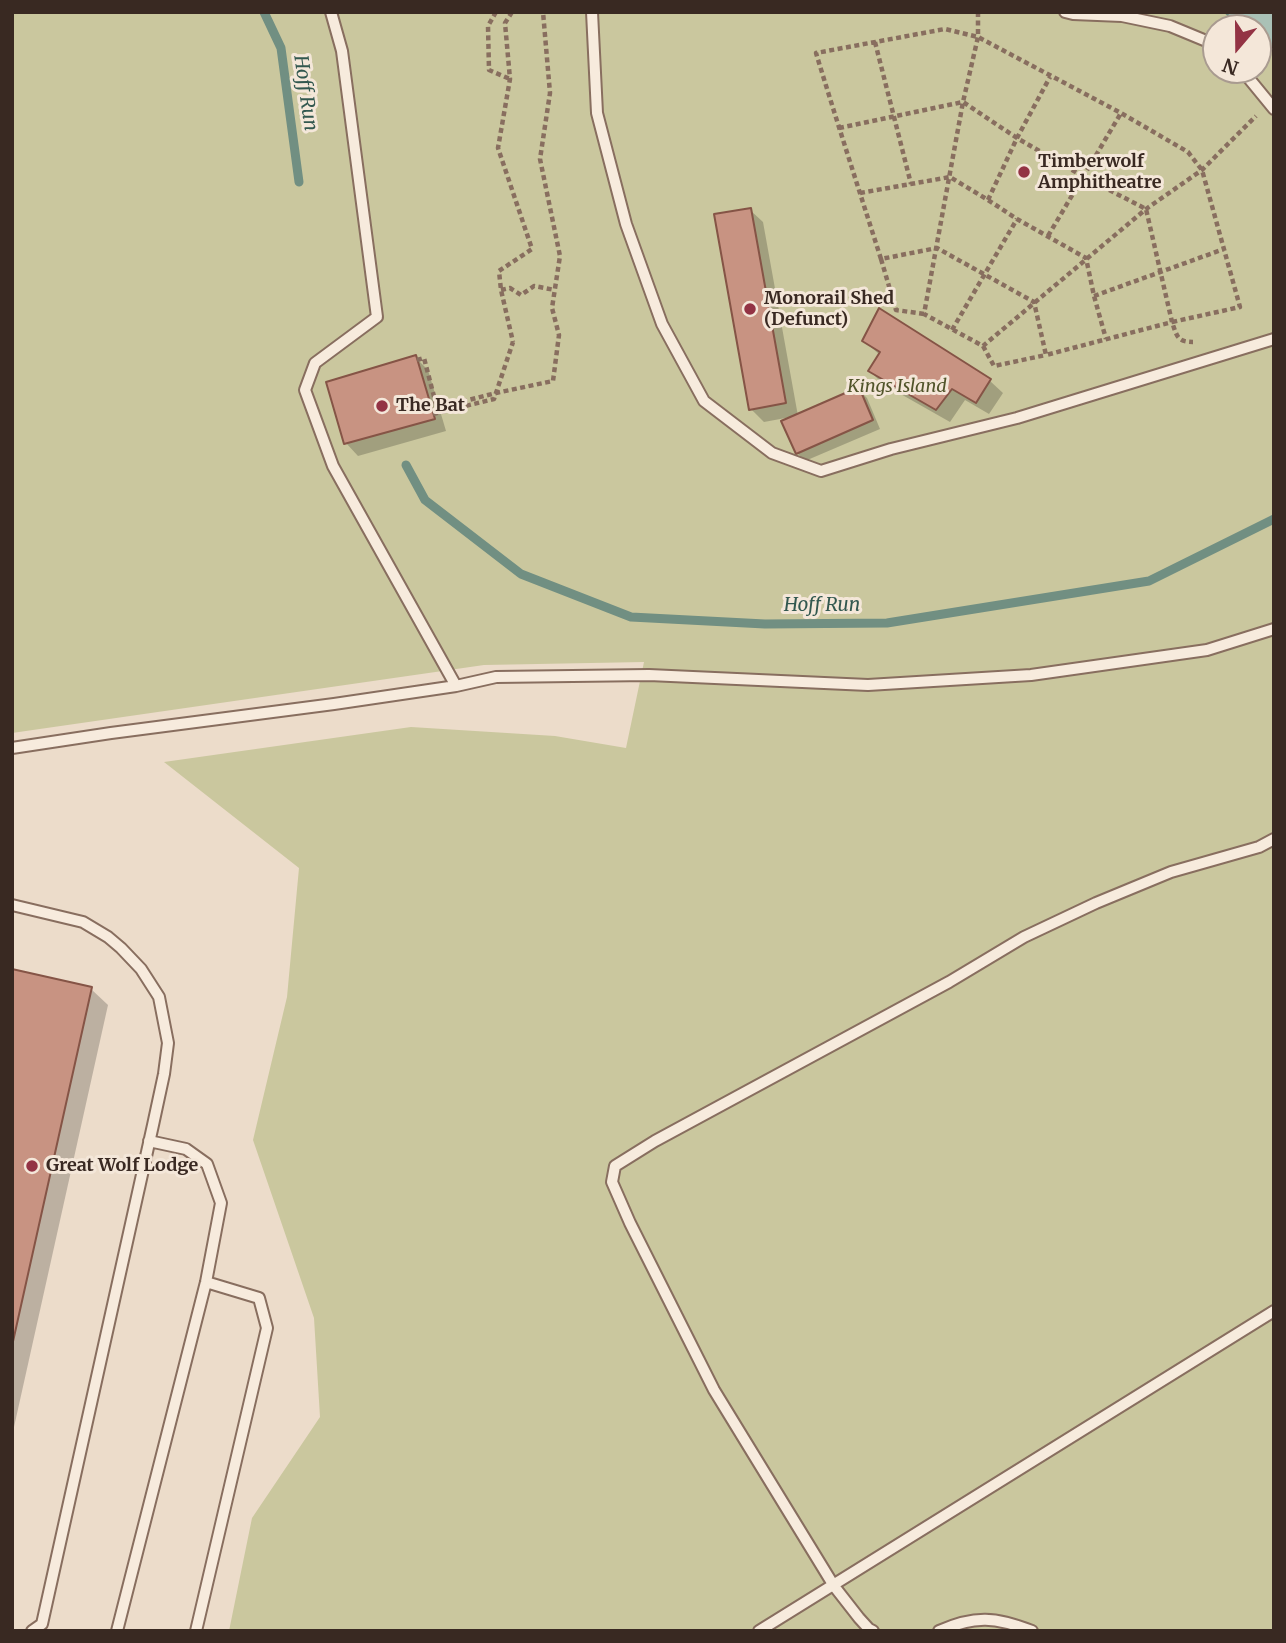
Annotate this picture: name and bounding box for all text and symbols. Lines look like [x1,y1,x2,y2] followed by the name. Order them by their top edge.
[1202,14,1272,84] north arrow
[1219,53,1242,81] text: N
[288,54,322,132] water label: Hoff Run
[1038,151,1162,194] place label: Timberwolf Amphitheatre
[1016,164,1032,180] marker: Timberwolf Amphitheatre
[764,288,894,330] place label: Monorail Shed (Defunct)
[742,301,758,317] marker: Monorail Shed (Defunct)
[847,376,947,398] park label: Kings Island
[396,395,465,417] place label: The Bat
[374,398,390,414] marker: The Bat
[784,595,860,617] water label: Hoff Run
[46,1155,198,1177] place label: Great Wolf Lodge
[24,1158,40,1174] marker: Great Wolf Lodge

